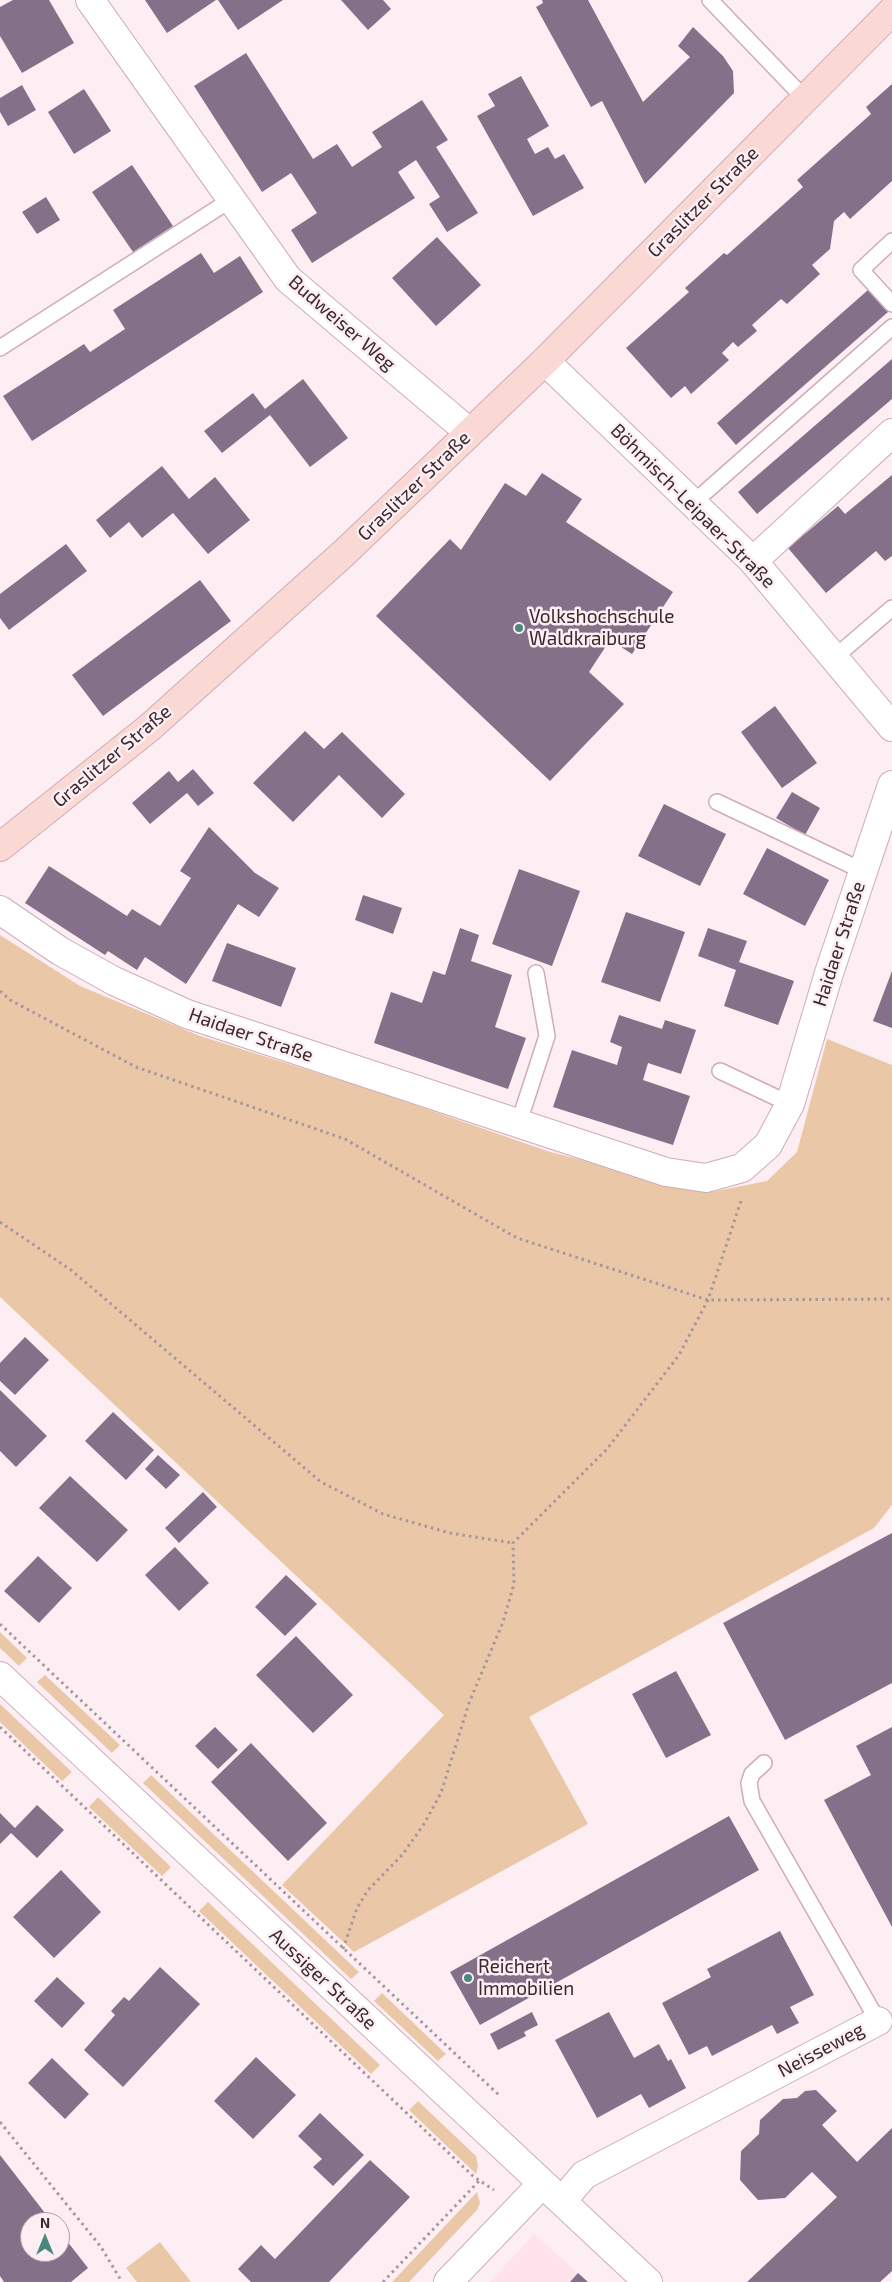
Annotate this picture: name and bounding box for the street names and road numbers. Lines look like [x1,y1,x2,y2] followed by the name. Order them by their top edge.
[643,142,763,262] street label: Graslitzer Straße
[284,270,400,376] street label: Budweiser Weg
[606,419,780,593] street label: Böhmisch-Leipaer-Straße
[353,426,475,546] street label: Graslitzer Straße
[48,700,176,812] street label: Graslitzer Straße
[808,879,870,1009] street label: Haidaer Straße
[186,1003,316,1067] street label: Haidaer Straße
[265,1924,381,2034] street label: Aussiger Straße
[774,2018,868,2082] street label: Neisseweg

